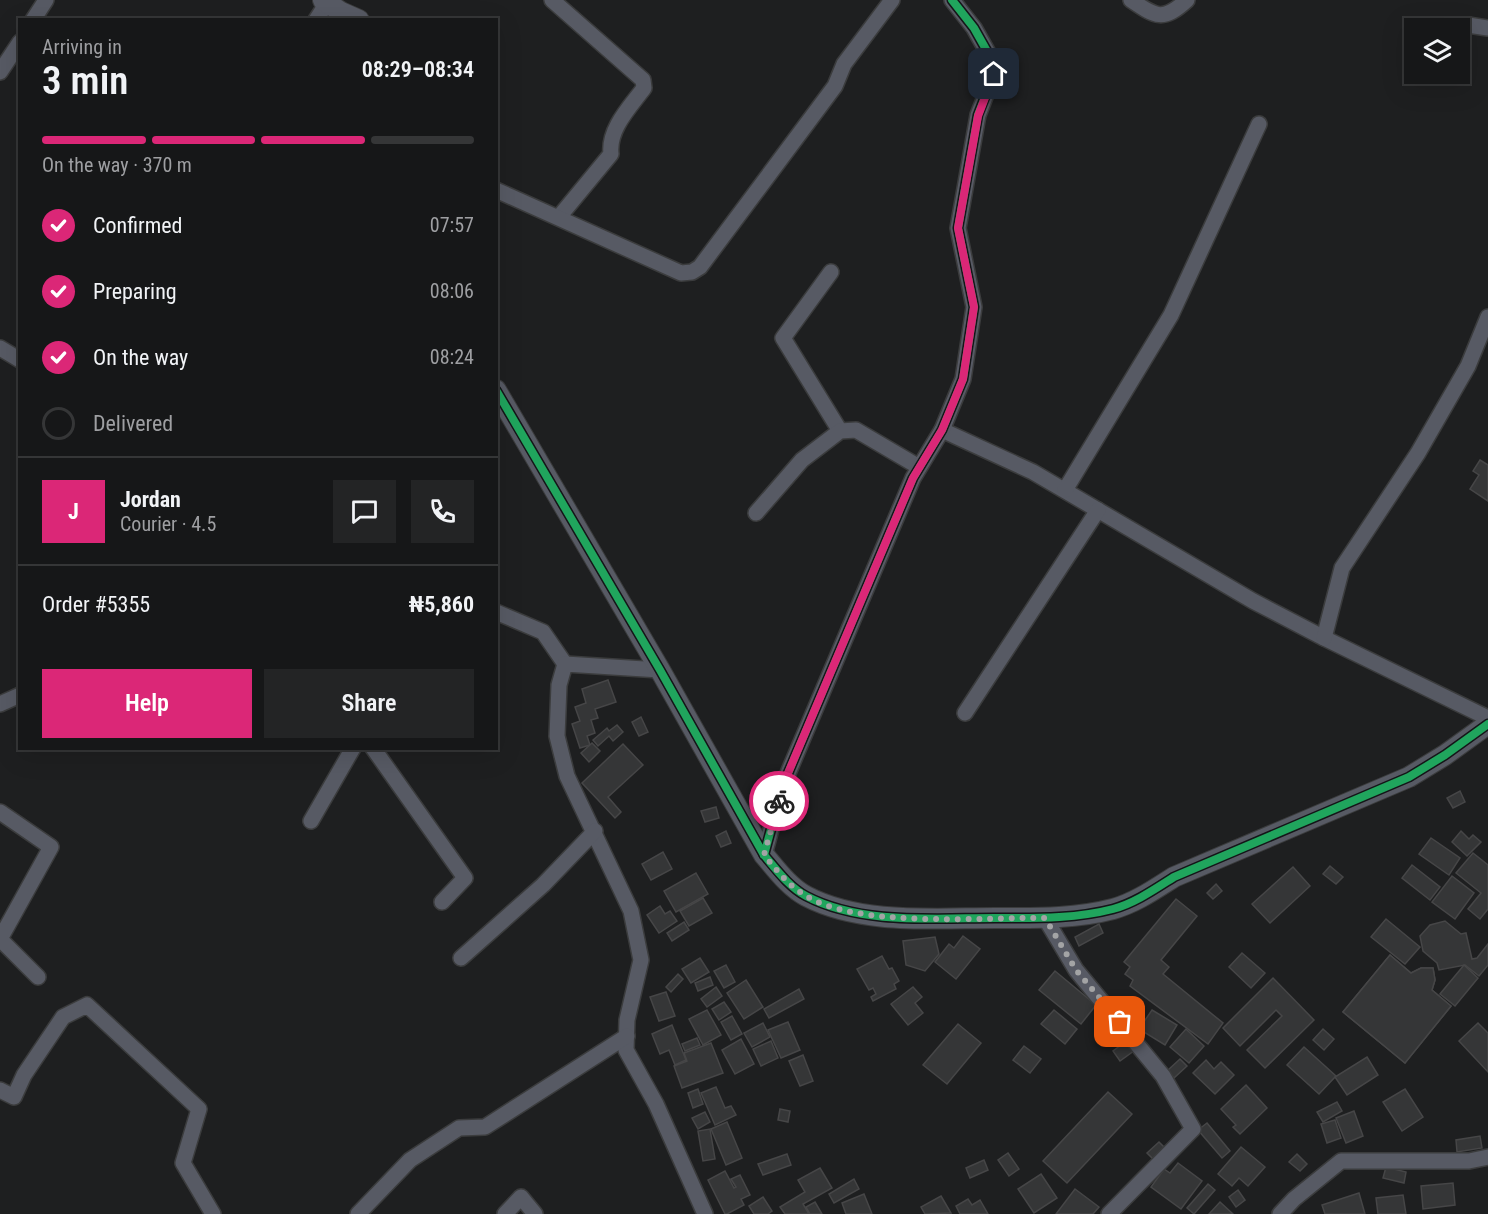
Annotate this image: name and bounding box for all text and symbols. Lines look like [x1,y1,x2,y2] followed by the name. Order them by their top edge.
[1404,18,1470,84] map controls
[1404,18,1470,84] button: layers
[42,35,122,59] text: Arriving in
[968,48,1019,99] pin
[362,57,474,82] text: 08:29–08:34
[977,57,1010,90] icon: home
[42,58,128,104] text: 3 min
[42,153,192,177] text: On the way · 370 m
[42,209,75,242] icon: check
[93,213,182,238] text: Confirmed
[430,213,474,237] text: 07:57
[42,275,75,308] icon: check
[93,279,177,304] text: Preparing
[430,279,474,303] text: 08:06
[42,341,75,374] icon: check
[93,345,188,370] text: On the way
[430,345,474,369] text: 08:24
[93,411,173,436] text: Delivered
[333,480,396,543] button: chat
[411,480,474,543] button: phone
[120,487,181,512] text: Jordan
[68,499,79,524] text: J
[120,512,216,536] text: Courier · 4.5
[42,592,150,617] text: Order #5355
[408,592,474,617] text: ₦5,860
[42,669,252,738] button: Help
[264,669,474,738] button: Share
[749,771,809,831] courier
[763,785,796,818] icon: bike
[1094,996,1145,1047] pin
[1103,1005,1136,1038] icon: bag

